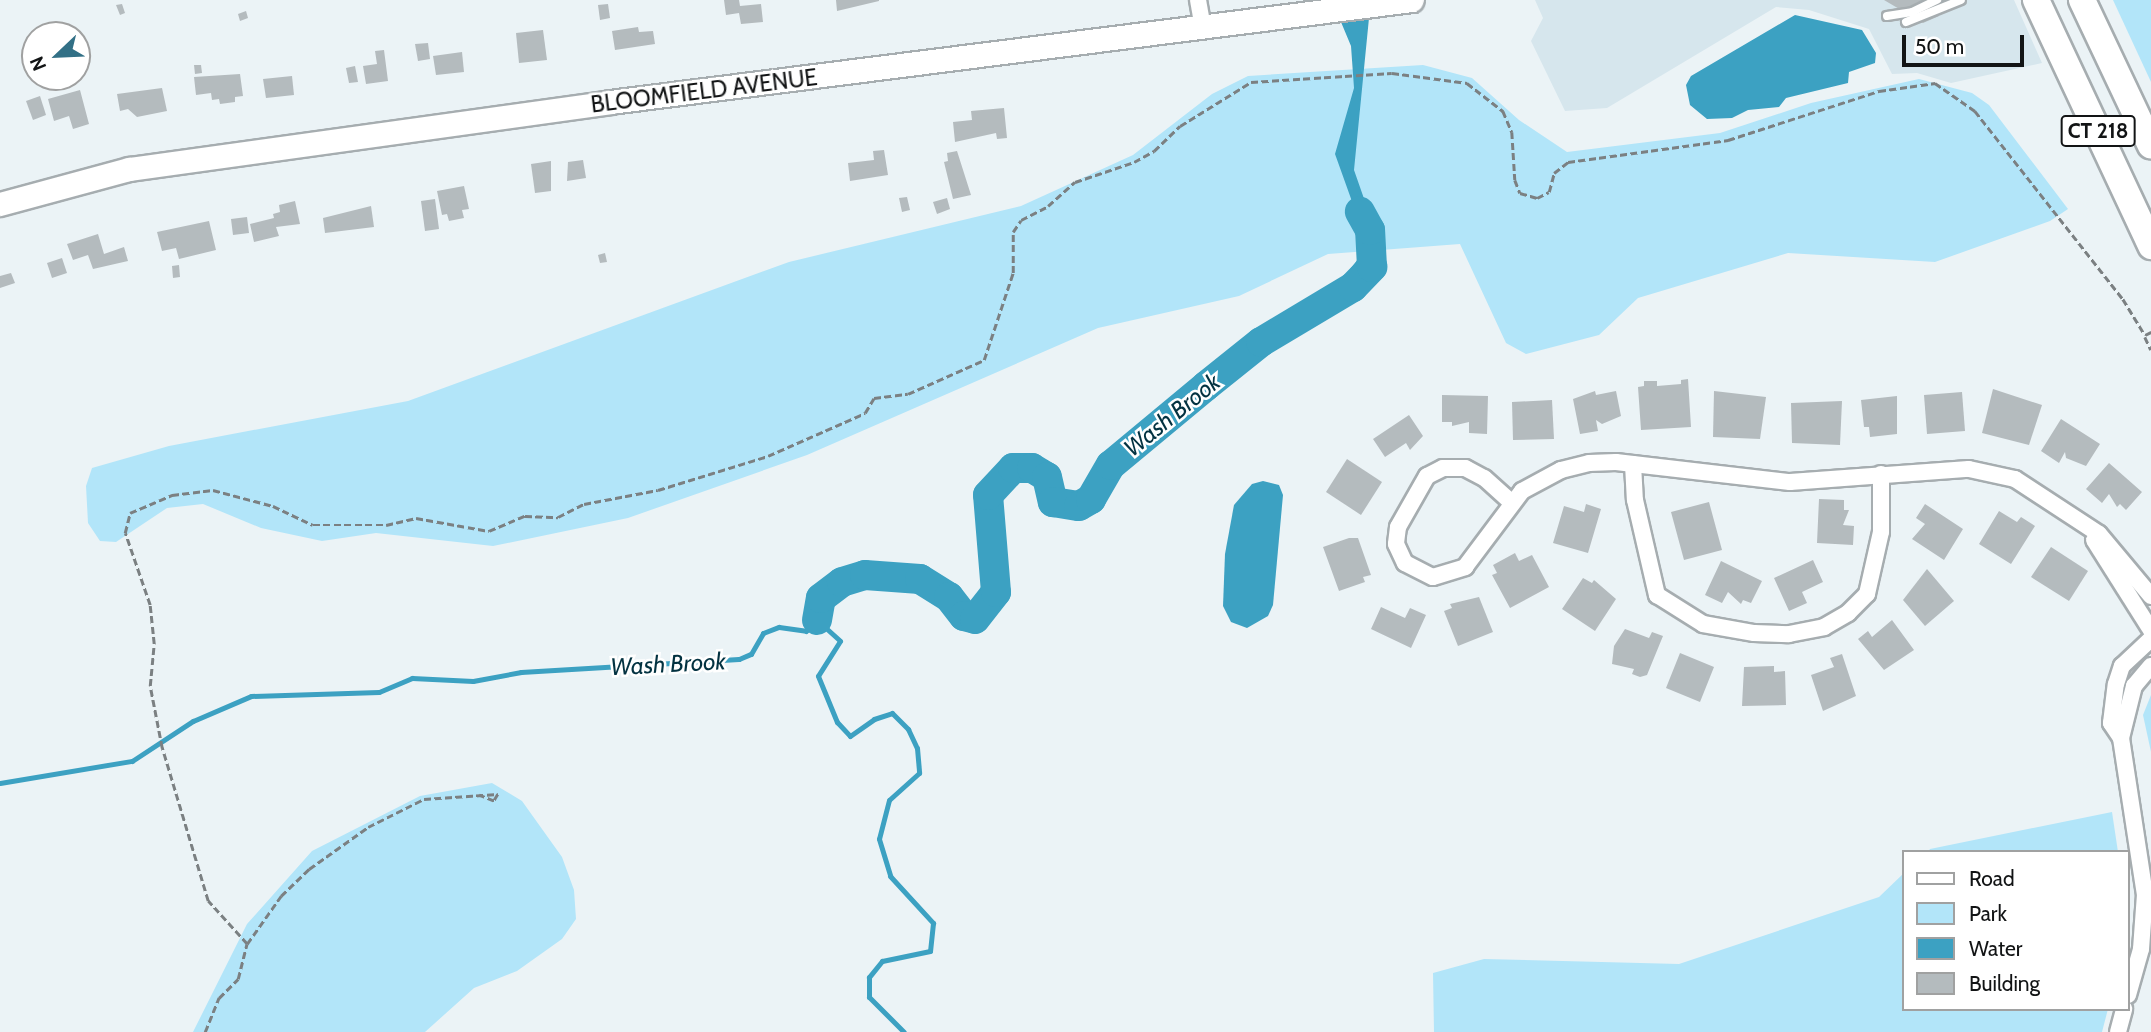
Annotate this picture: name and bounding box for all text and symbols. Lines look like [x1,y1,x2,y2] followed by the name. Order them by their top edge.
[21,21,91,91] north arrow
[1906,21,2028,65] scale bar
[1915,34,1964,59] text: 50 m
[25,53,51,74] text: N
[589,63,819,119] street label: BLOOMFIELD AVENUE
[2060,114,2136,148] road number: CT 218
[1118,367,1226,463] water label: Wash Brook
[610,647,726,681] water label: Wash Brook
[1902,850,2130,1011] legend
[1969,866,2015,891] text: Road
[1969,901,2007,926] text: Park
[1969,936,2022,961] text: Water
[1969,971,2040,996] text: Building

